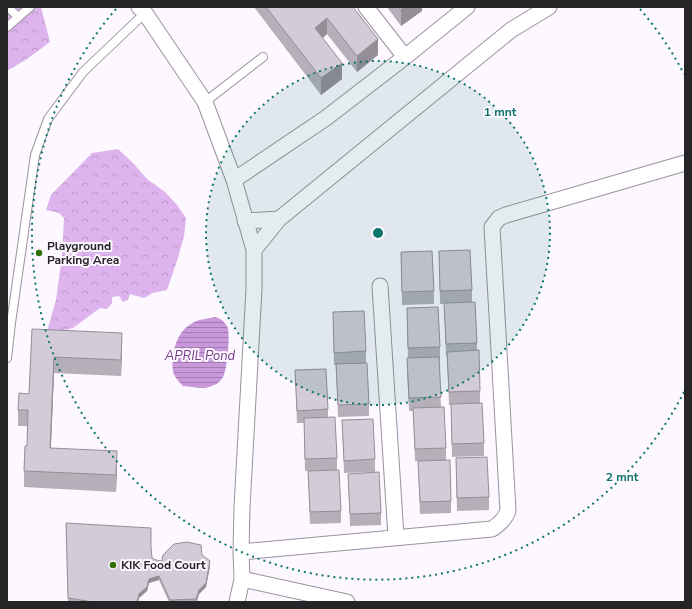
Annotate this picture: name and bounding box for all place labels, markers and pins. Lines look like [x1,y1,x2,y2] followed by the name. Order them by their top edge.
[371,226,385,240] centre of rings
[47,238,119,268] place label: Playground Parking Area
[34,248,44,258] marker: Playground Parking Area
[121,557,206,573] place label: KIK Food Court
[108,560,118,570] marker: KIK Food Court

